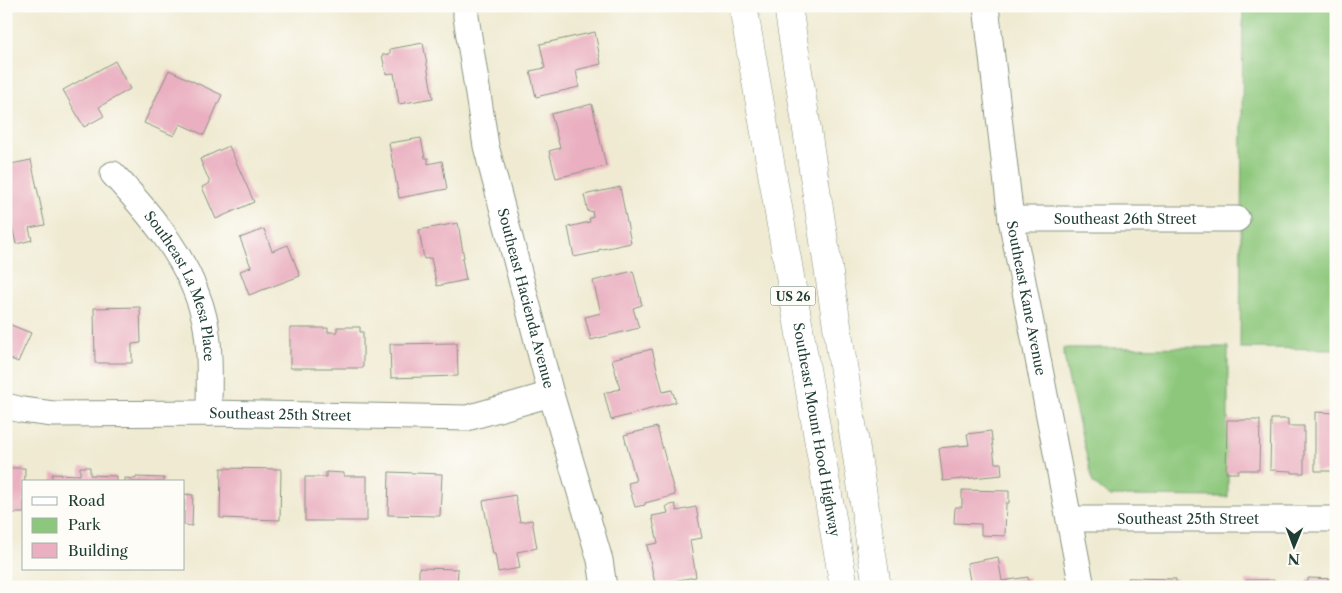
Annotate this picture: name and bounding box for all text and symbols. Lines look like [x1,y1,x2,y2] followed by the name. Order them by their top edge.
[494,206,558,390] street label: Southeast Hacienda Avenue
[140,207,218,362] street label: Southeast La Mesa Place
[1054,210,1196,228] street label: Southeast 26th Street
[1003,219,1050,377] street label: Southeast Kane Avenue
[770,286,816,306] road number: US 26
[789,321,844,538] street label: Southeast Mount Hood Highway
[209,404,351,425] street label: Southeast 25th Street
[22,480,185,570] legend
[68,491,105,510] text: Road
[1117,510,1259,528] street label: Southeast 25th Street
[68,515,102,534] text: Park
[1270,520,1320,570] north arrow
[68,541,128,560] text: Building
[1288,550,1300,568] text: N

